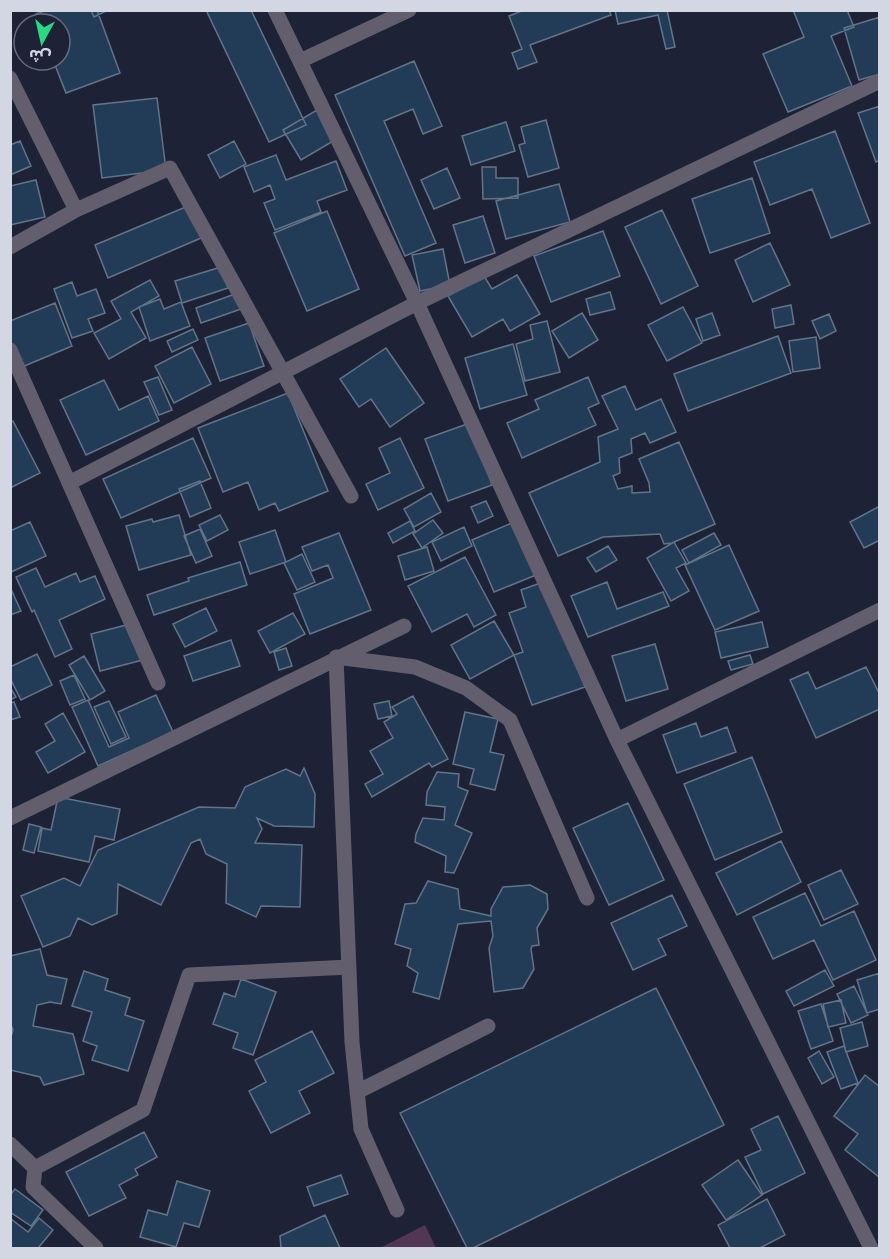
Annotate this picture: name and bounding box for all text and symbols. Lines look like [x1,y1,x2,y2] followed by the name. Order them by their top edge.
[12,12,72,72] north arrow
[28,45,52,67] text: ش

